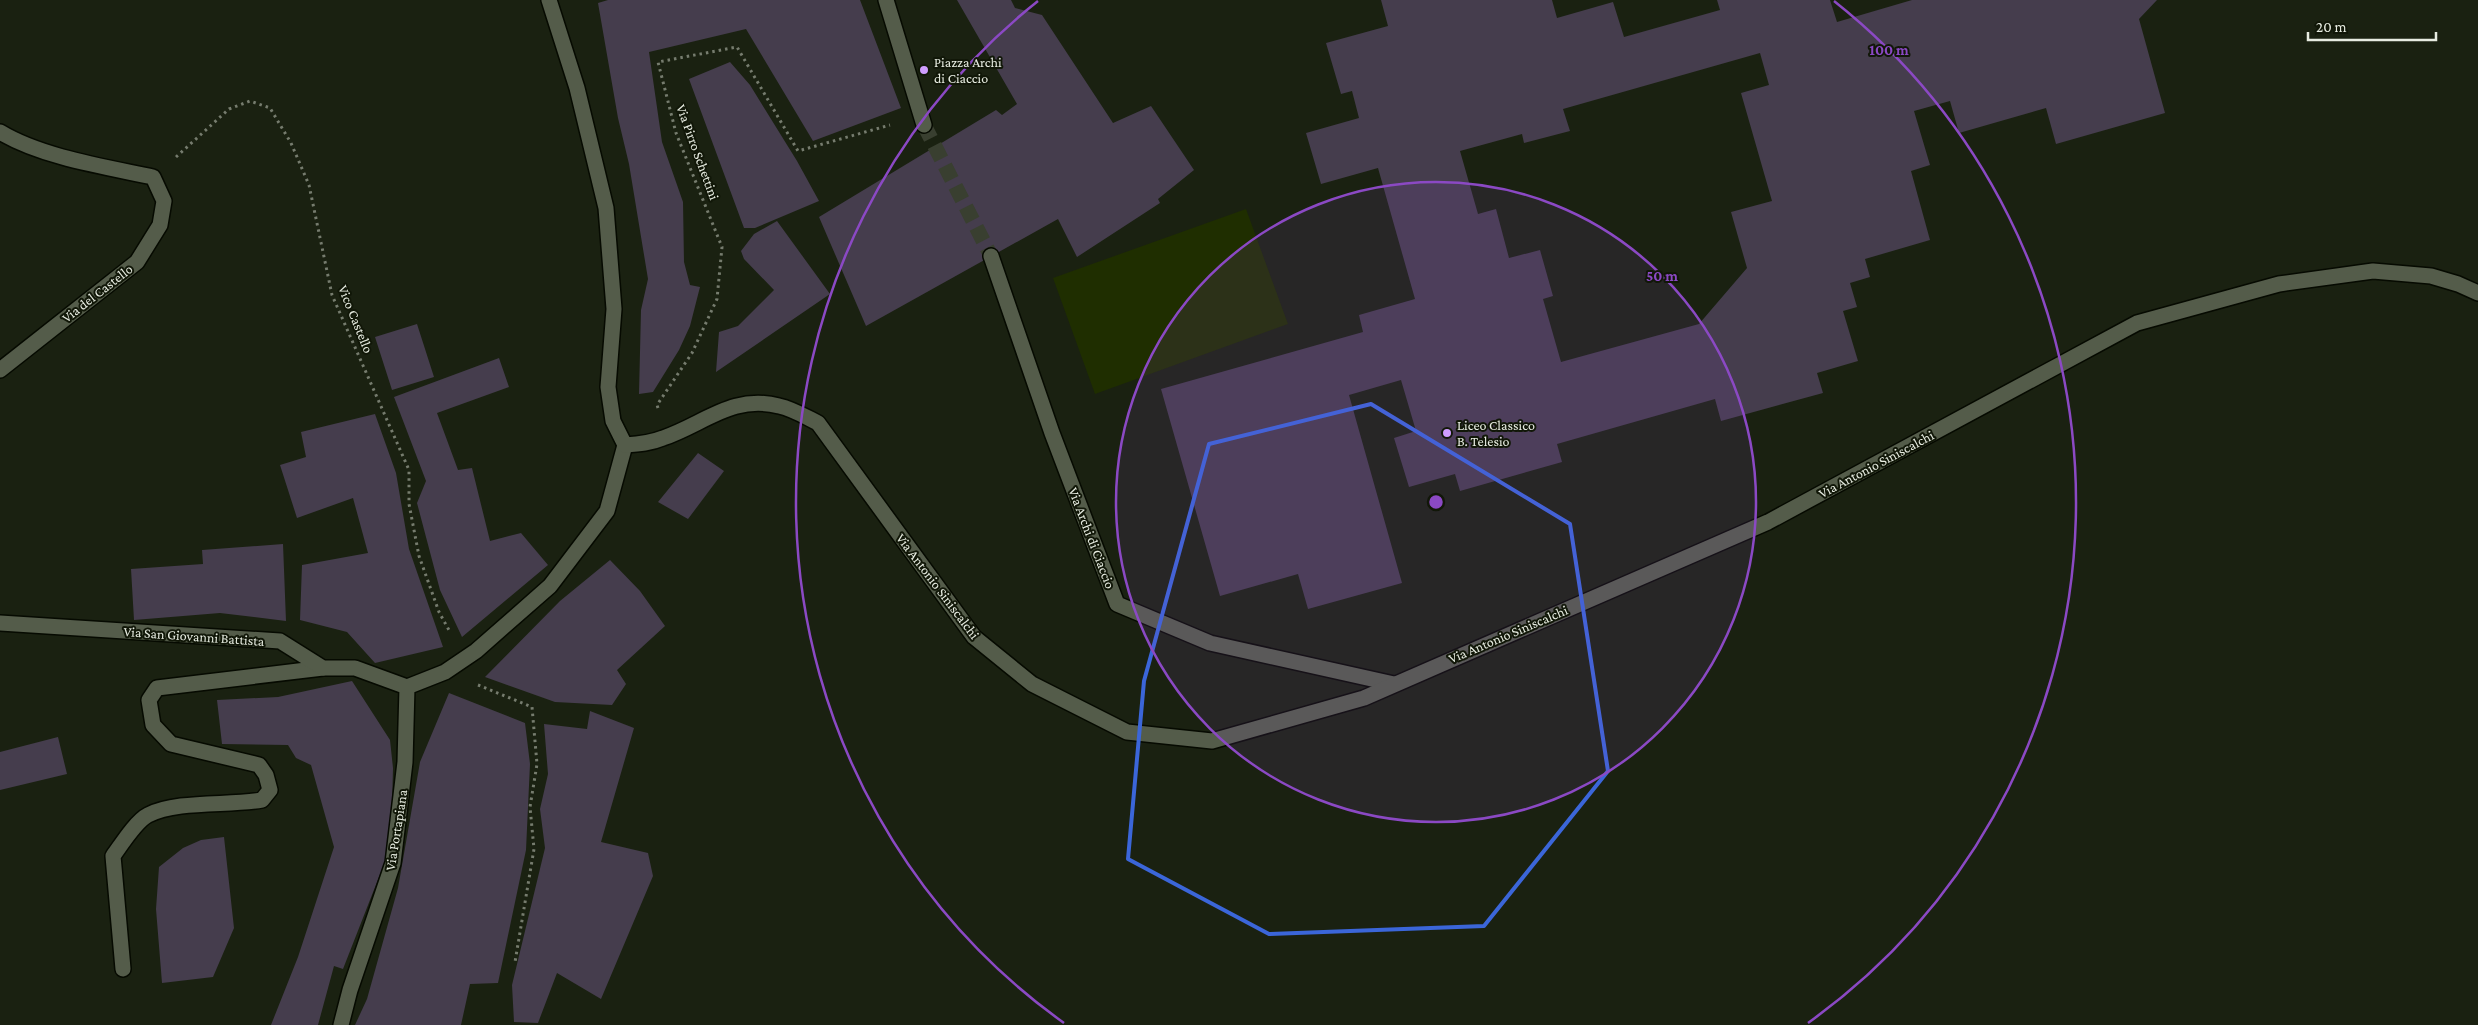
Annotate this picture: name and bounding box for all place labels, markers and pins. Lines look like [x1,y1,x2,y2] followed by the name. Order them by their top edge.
[934,54,1002,86] place label: Piazza Archi di Ciaccio
[918,64,930,76] marker: Piazza Archi di Ciaccio
[1457,417,1535,449] place label: Liceo Classico B. Telesio
[1441,427,1453,439] marker: Liceo Classico B. Telesio
[1427,493,1445,511] centre of rings

